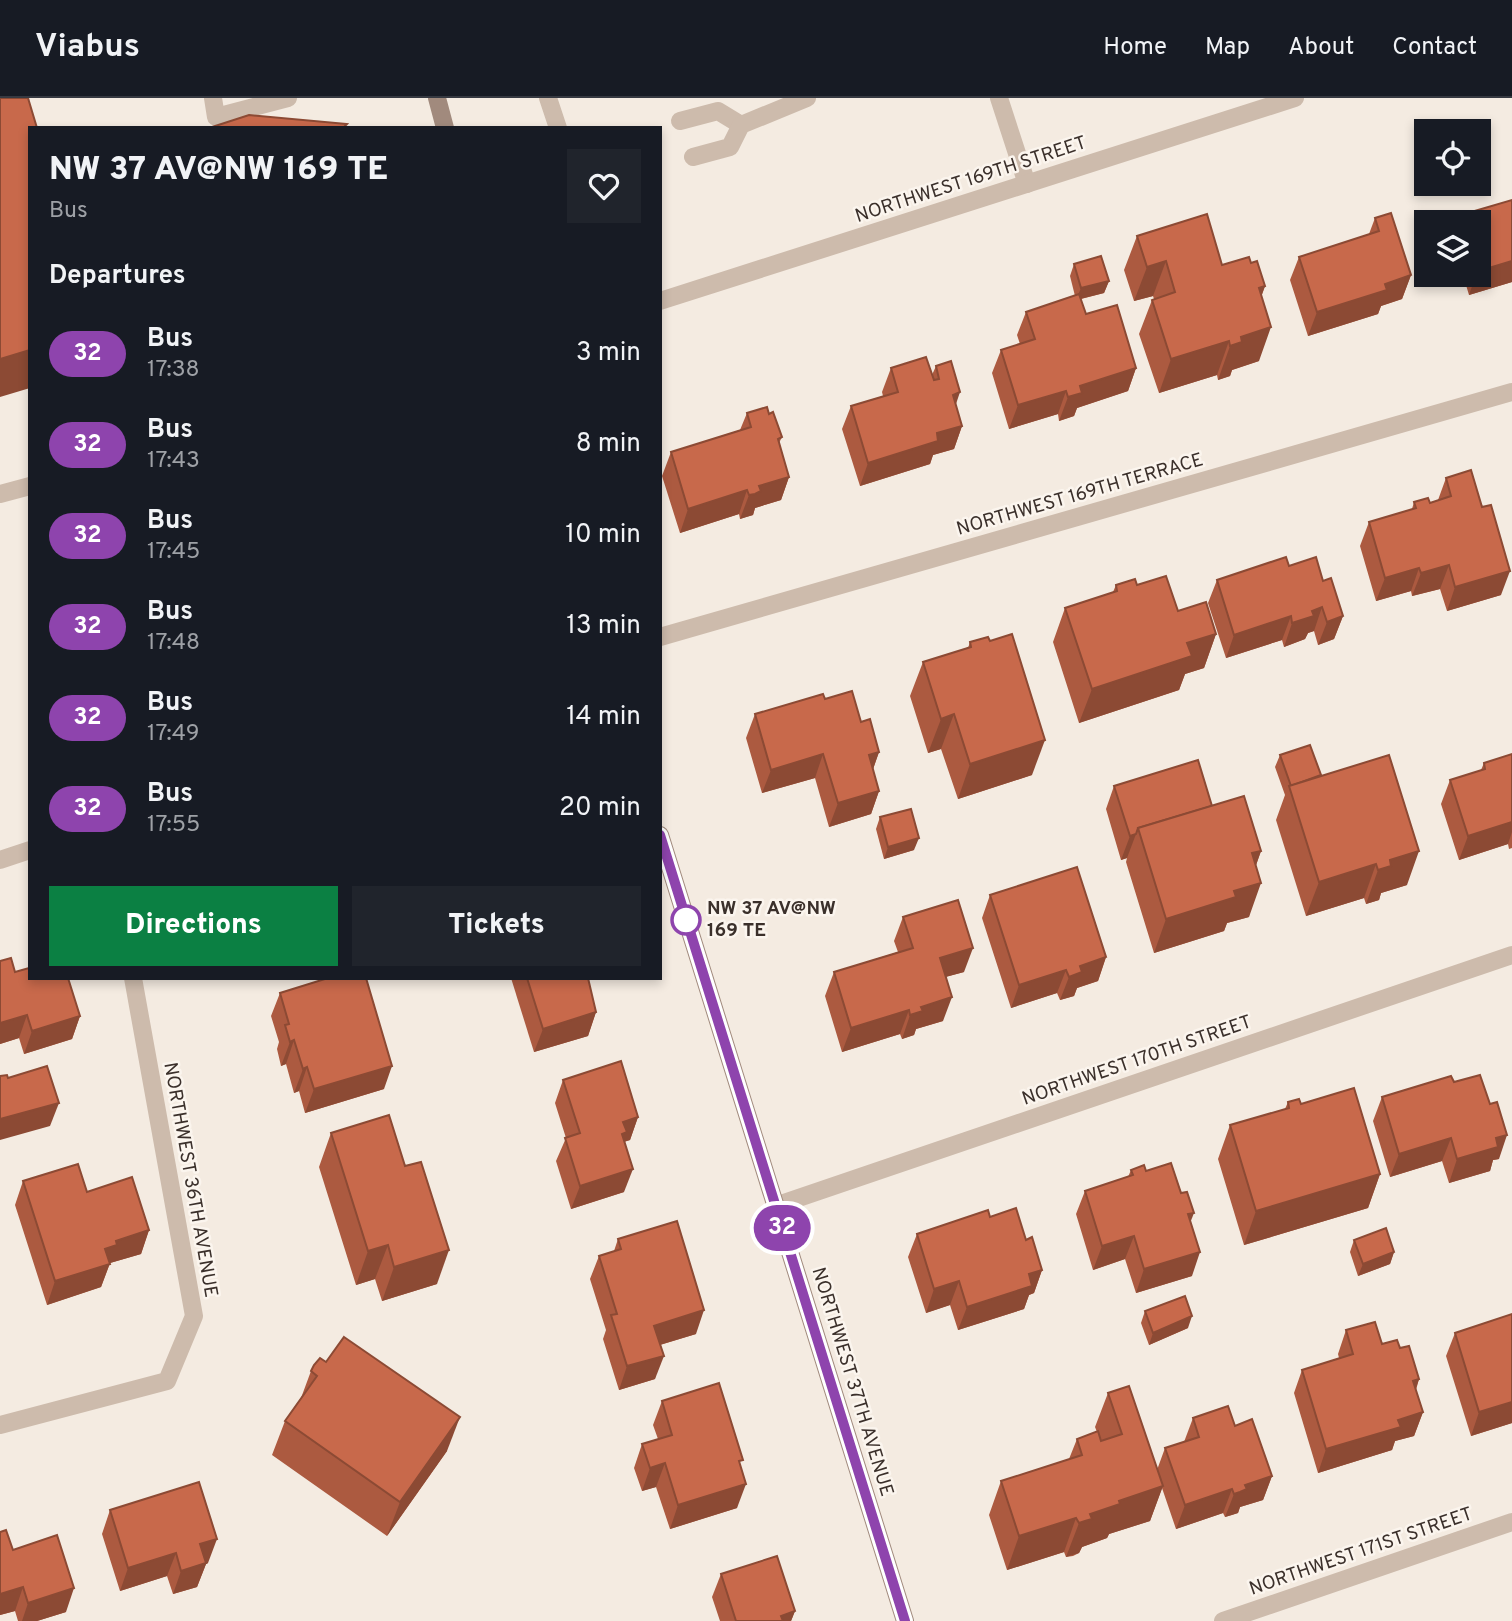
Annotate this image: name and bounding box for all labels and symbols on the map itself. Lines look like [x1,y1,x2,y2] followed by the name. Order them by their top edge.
[852,131,1090,229] street label: NORTHWEST 169TH STREET
[954,448,1206,542] street label: NORTHWEST 169TH TERRACE
[707,897,836,943] place label: NW 37 AV@NW 169 TE
[671,905,701,935] marker: NW 37 AV@NW 169 TE
[1019,1010,1255,1112] street label: NORTHWEST 170TH STREET
[157,1060,223,1300] street label: NORTHWEST 36TH AVENUE
[750,1205,814,1251] line badge: 32
[806,1264,898,1500] street label: NORTHWEST 37TH AVENUE
[1246,1502,1476,1602] street label: NORTHWEST 171ST STREET

